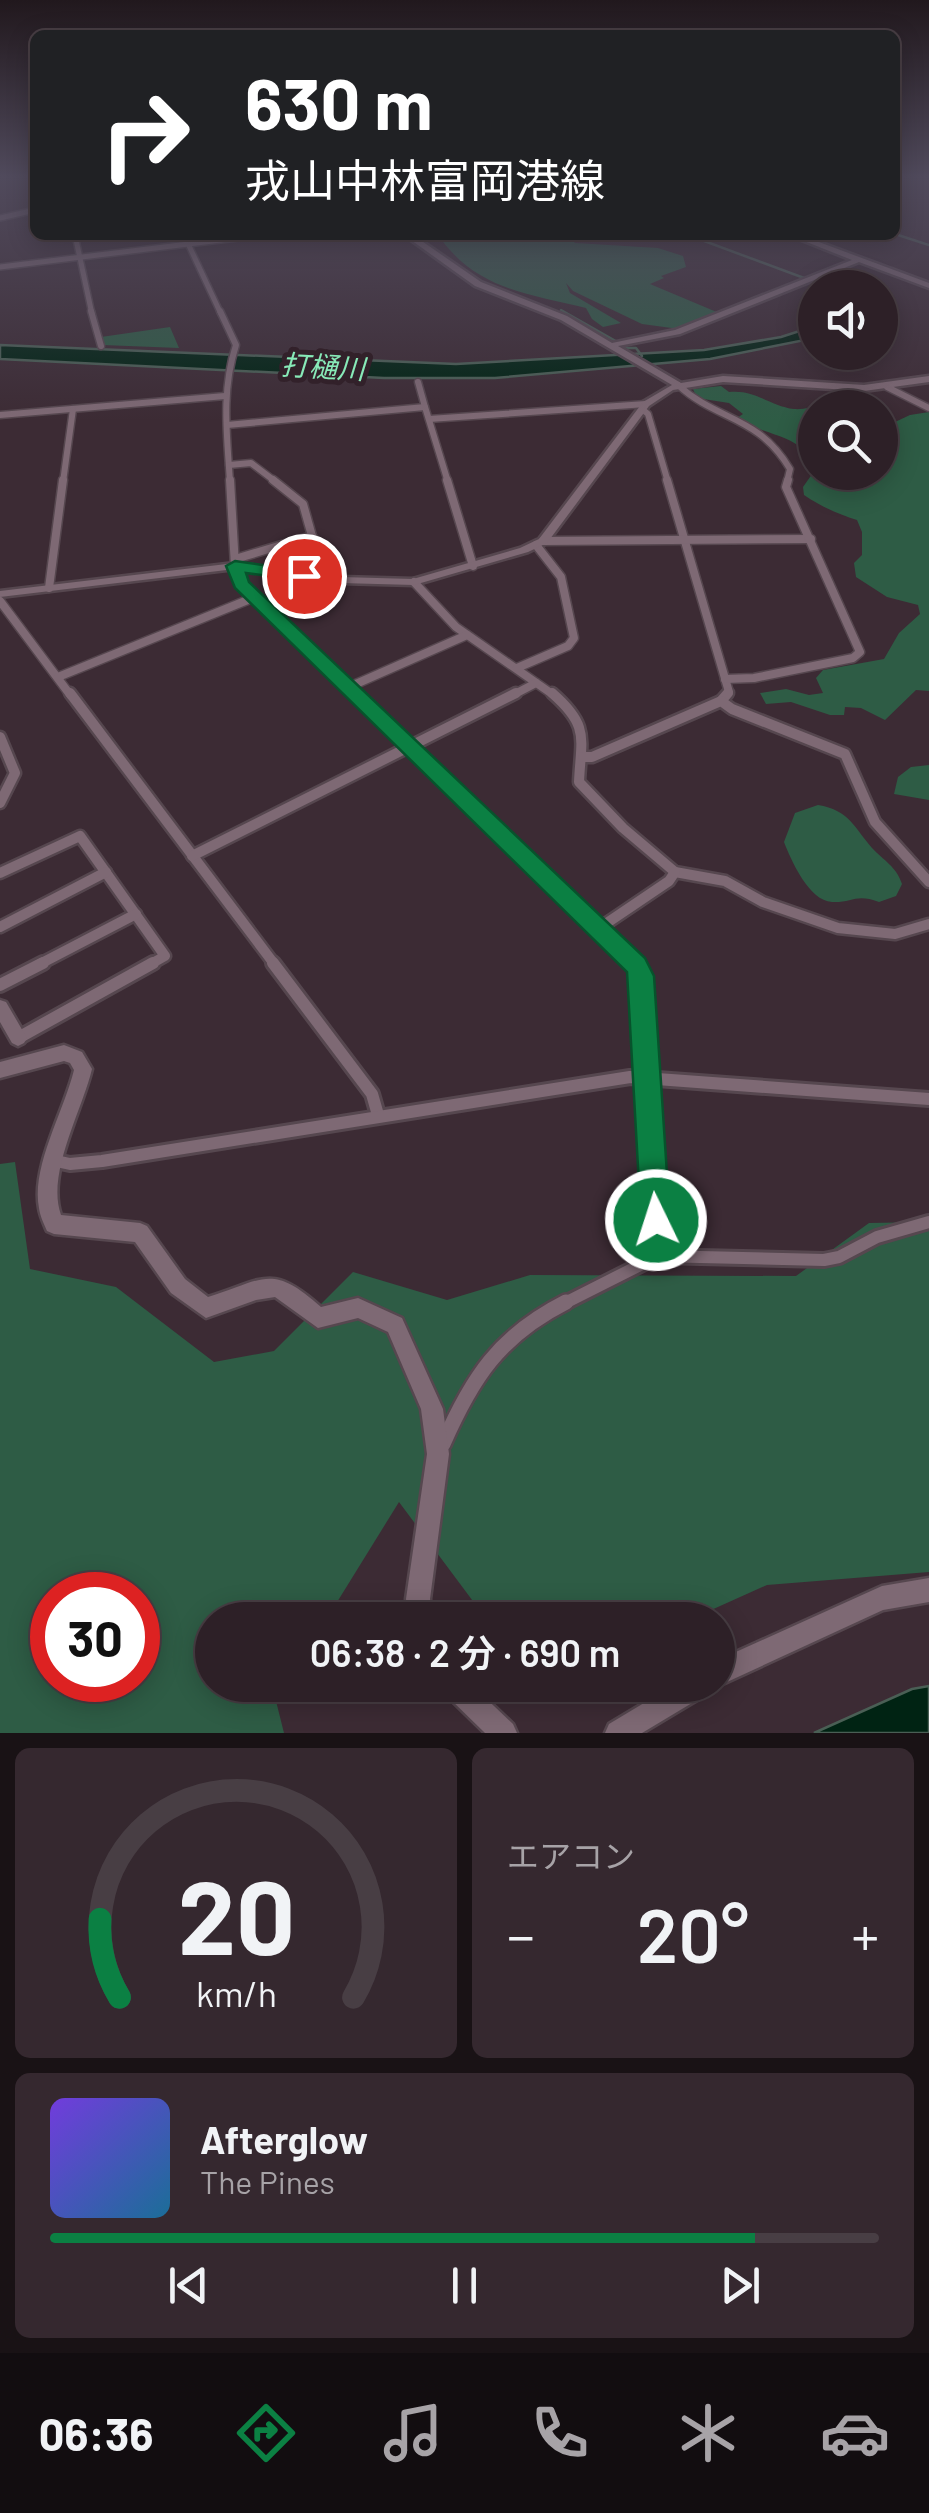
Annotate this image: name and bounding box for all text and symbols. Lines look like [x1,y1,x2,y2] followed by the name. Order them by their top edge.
[245,60,433,144] text: 630 m
[80,70,210,200] icon: right
[245,152,605,206] text: 戎山中林富岡港線
[798,270,898,490] map controls
[798,270,898,370] button: sound
[280,347,369,385] water label: 打樋川
[798,390,898,490] button: search
[262,534,347,619] pin
[277,549,332,604] icon: arrive
[604,1168,708,1272] position arrow
[30,1572,160,1702] speed limit sign: 30
[310,1629,620,1675] text: 06:38 · 2 分 · 690 m
[507,1836,635,1874] text: エアコン
[177,1851,295,1976] text: 20
[637,1888,749,1978] text: 20°
[507,1901,535,1967] text: −
[851,1901,879,1967] text: +
[196,1971,276,2014] text: km/h
[200,2116,368,2162] text: Afterglow
[200,2162,335,2200] text: The Pines
[161,2258,216,2313] icon: previous
[437,2258,492,2313] icon: pause
[713,2258,768,2313] icon: next
[231,2398,301,2468] icon: directions
[378,2398,448,2468] icon: music
[525,2398,595,2468] icon: phone
[673,2398,743,2468] icon: climate
[820,2398,890,2468] icon: car
[39,2406,153,2460] text: 06:36

